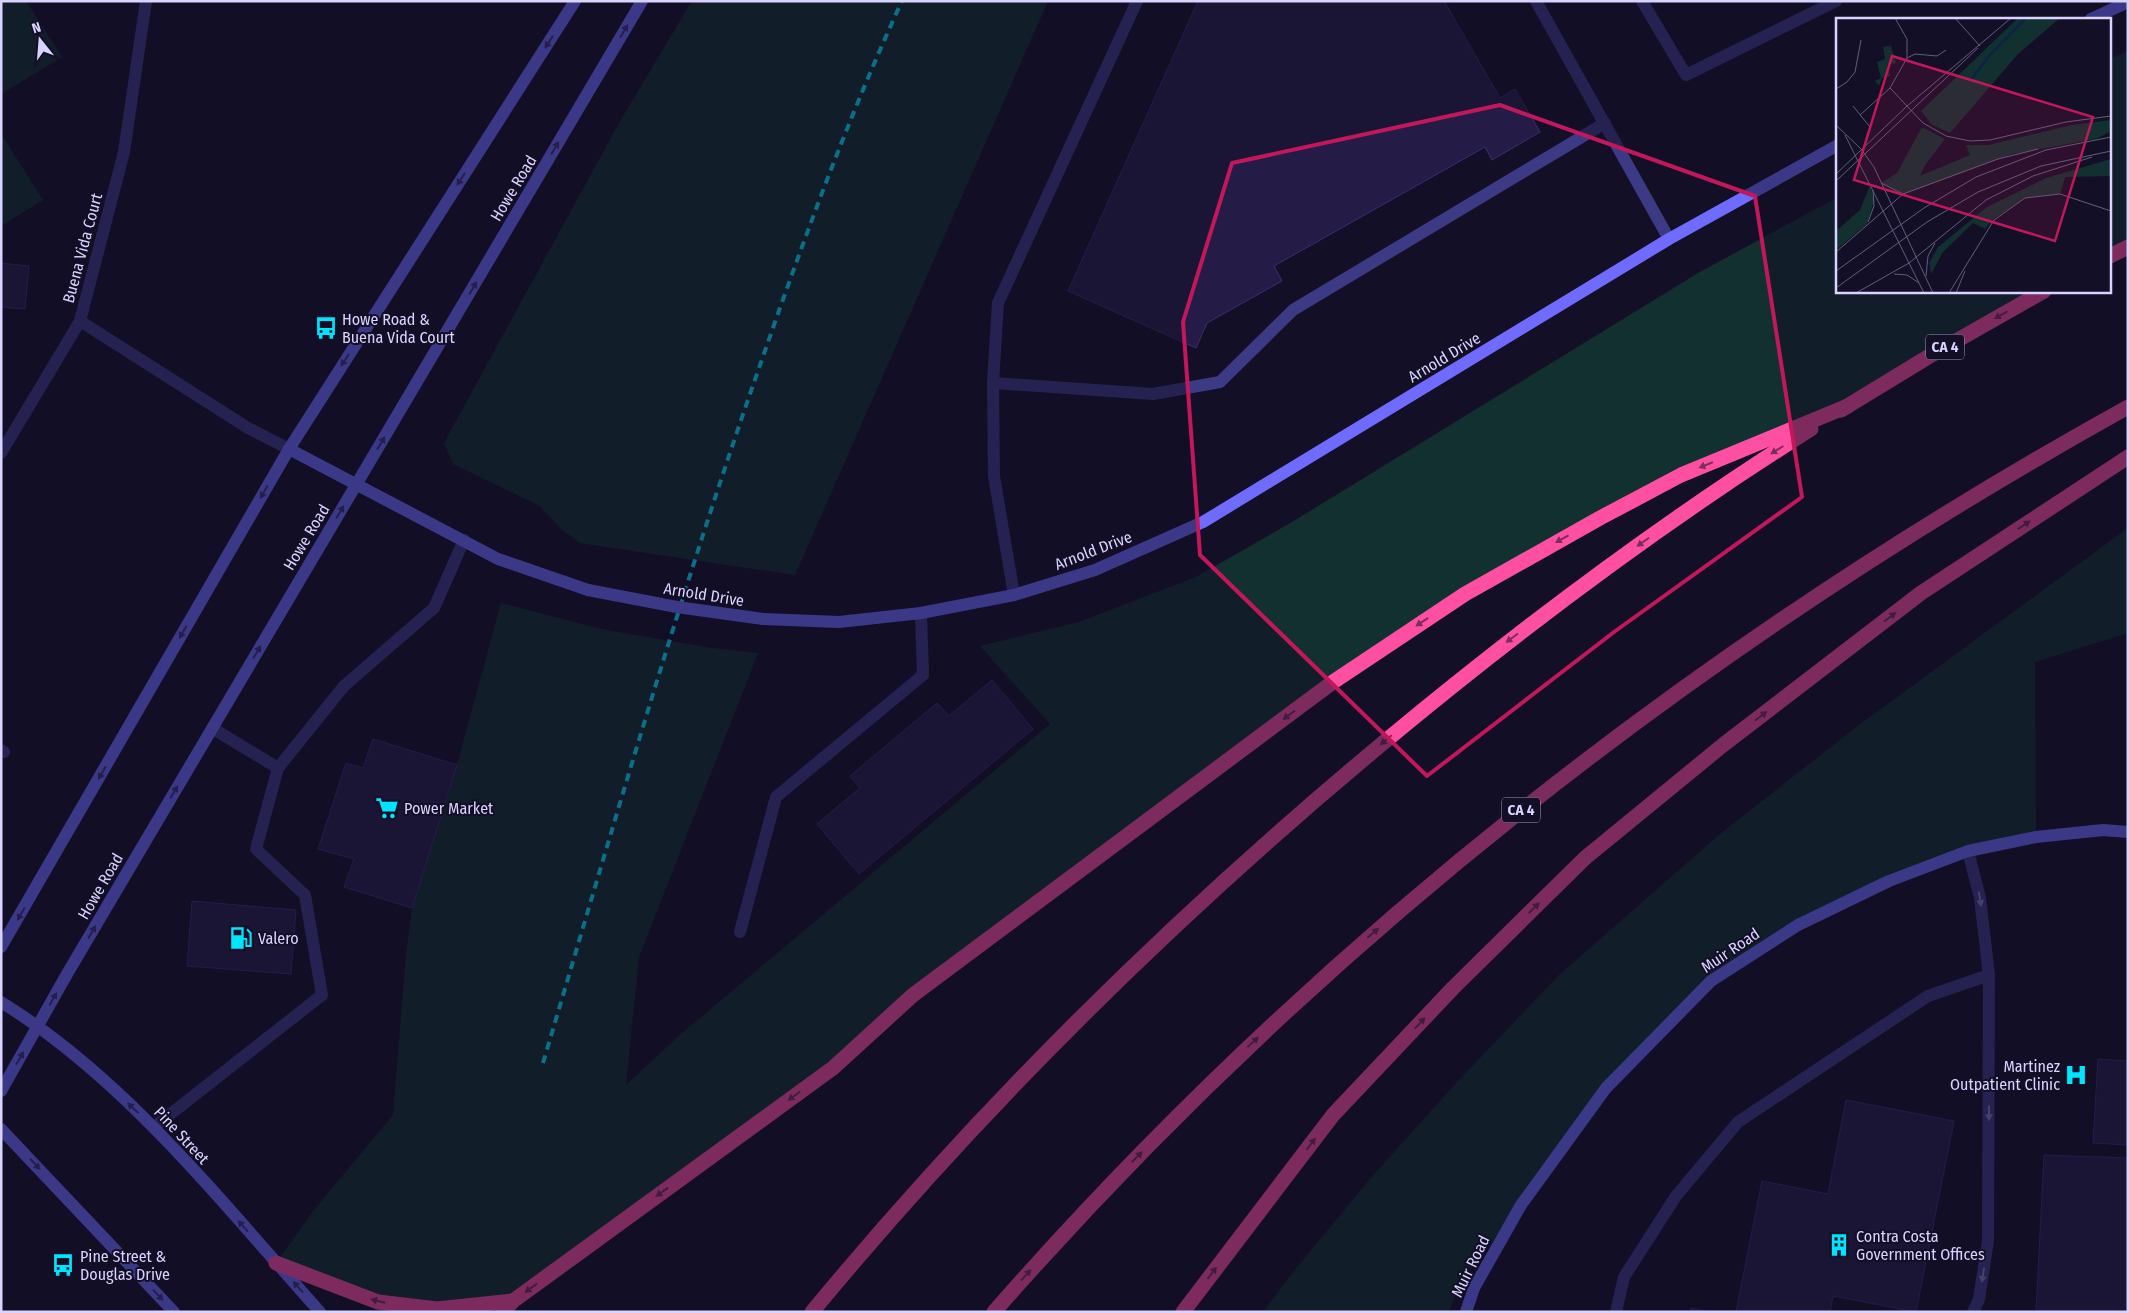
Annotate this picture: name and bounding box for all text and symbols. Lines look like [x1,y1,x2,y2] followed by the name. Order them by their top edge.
[15,15,65,65] north arrow
[1836,18,2112,292] inset map
[30,19,43,37] text: N
[620,25,629,38] one-way arrow
[544,36,553,49] one-way arrow
[551,141,560,154] one-way arrow
[486,152,540,225] street label: Howe Road
[456,173,466,186] one-way arrow
[59,190,106,305] street label: Buena Vida Court
[468,281,477,294] one-way arrow
[342,310,456,347] place label: Howe Road & Buena Vida Court
[1994,311,2009,319] one-way arrow
[313,315,339,341] bus stop icon: Howe Road & Buena Vida Court
[1405,328,1484,386] street label: Arnold Drive
[1926,334,1964,360] road number: CA 4
[341,354,350,367] one-way arrow
[376,436,386,449] one-way arrow
[1771,446,1784,455] one-way arrow
[1699,461,1713,469] one-way arrow
[260,485,269,498] one-way arrow
[279,501,333,574] street label: Howe Road
[335,505,344,518] one-way arrow
[2017,520,2031,530] one-way arrow
[1052,527,1135,574] street label: Arnold Drive
[1555,535,1569,544] one-way arrow
[1636,537,1650,547] one-way arrow
[662,579,746,610] street label: Arnold Drive
[1883,611,1896,622] one-way arrow
[1416,618,1429,627] one-way arrow
[179,626,188,639] one-way arrow
[1506,633,1519,644] one-way arrow
[253,644,261,659] one-way arrow
[1283,709,1296,720] one-way arrow
[1754,710,1767,721] one-way arrow
[1380,735,1393,746] one-way arrow
[97,766,106,780] one-way arrow
[170,785,179,798] one-way arrow
[374,795,400,821] supermarket icon: Power Market
[1502,798,1540,822] road number: CA 4
[404,799,494,818] place label: Power Market
[74,850,127,923] street label: Howe Road
[1976,891,1984,907] one-way arrow
[1528,902,1540,914] one-way arrow
[16,907,25,920] one-way arrow
[88,924,96,939] one-way arrow
[1697,924,1763,977] street label: Muir Road
[228,925,254,951] fuel station icon: Valero
[1367,928,1380,939] one-way arrow
[258,929,299,948] place label: Valero
[49,992,57,1007] one-way arrow
[1414,1018,1426,1030] one-way arrow
[1246,1036,1258,1048] one-way arrow
[16,1050,24,1065] one-way arrow
[1950,1057,2060,1094] place label: Martinez Outpatient Clinic
[2063,1062,2089,1088] hospital icon: Martinez Outpatient Clinic
[788,1091,801,1102] one-way arrow
[126,1102,139,1113] one-way arrow
[150,1103,214,1169] street label: Pine Street
[1985,1105,1993,1121] one-way arrow
[1305,1138,1316,1151] one-way arrow
[1131,1151,1143,1163] one-way arrow
[29,1158,41,1170] one-way arrow
[656,1187,669,1197] one-way arrow
[237,1221,249,1233] one-way arrow
[1856,1227,1985,1264] place label: Contra Costa Government Offices
[1447,1232,1494,1300] street label: Muir Road
[1826,1232,1852,1258] building icon: Contra Costa Government Offices
[80,1247,170,1284] place label: Pine Street & Douglas Drive
[50,1252,76,1278] bus stop icon: Pine Street & Douglas Drive
[1207,1266,1217,1280] one-way arrow
[1978,1267,1986,1283] one-way arrow
[1021,1269,1032,1282] one-way arrow
[292,1282,304,1294] one-way arrow
[524,1283,538,1293] one-way arrow
[152,1289,164,1301] one-way arrow
[370,1297,386,1305] one-way arrow

